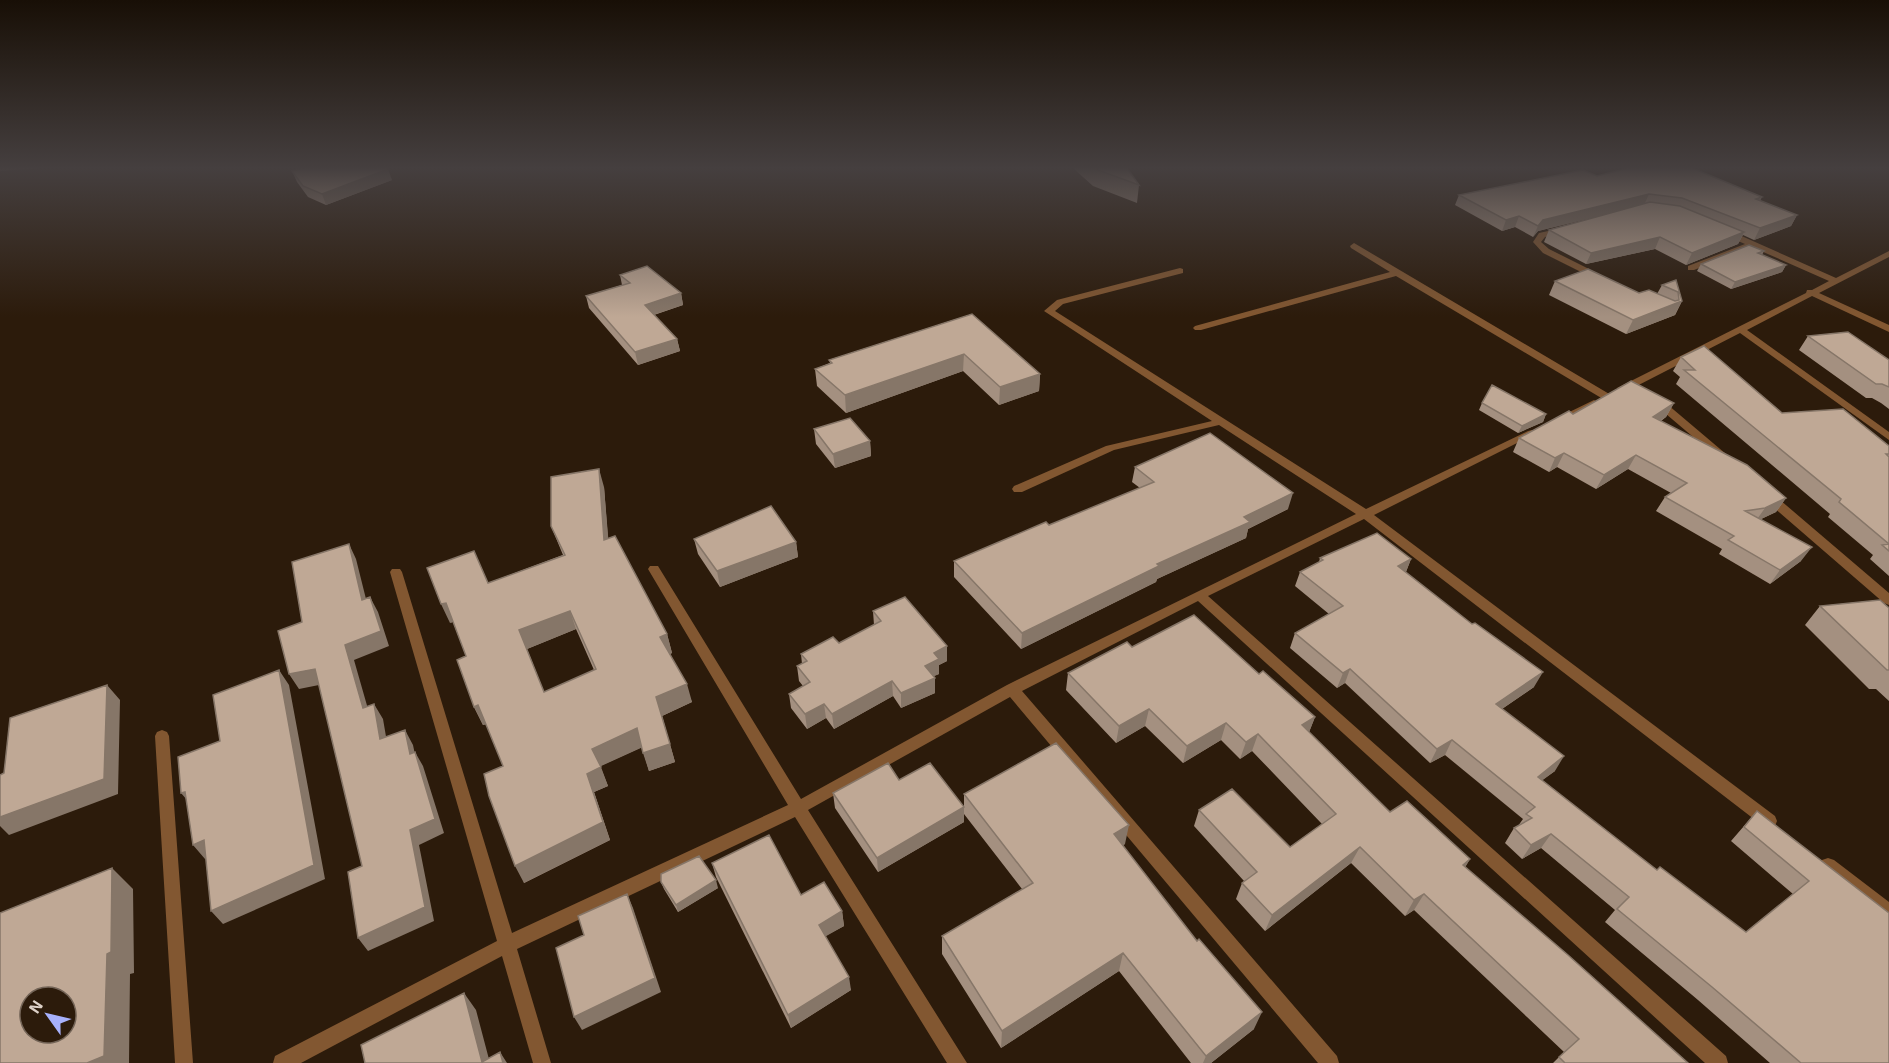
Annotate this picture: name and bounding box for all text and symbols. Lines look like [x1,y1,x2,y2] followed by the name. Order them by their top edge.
[18,985,78,1045] north arrow
[24,996,46,1016] text: N

